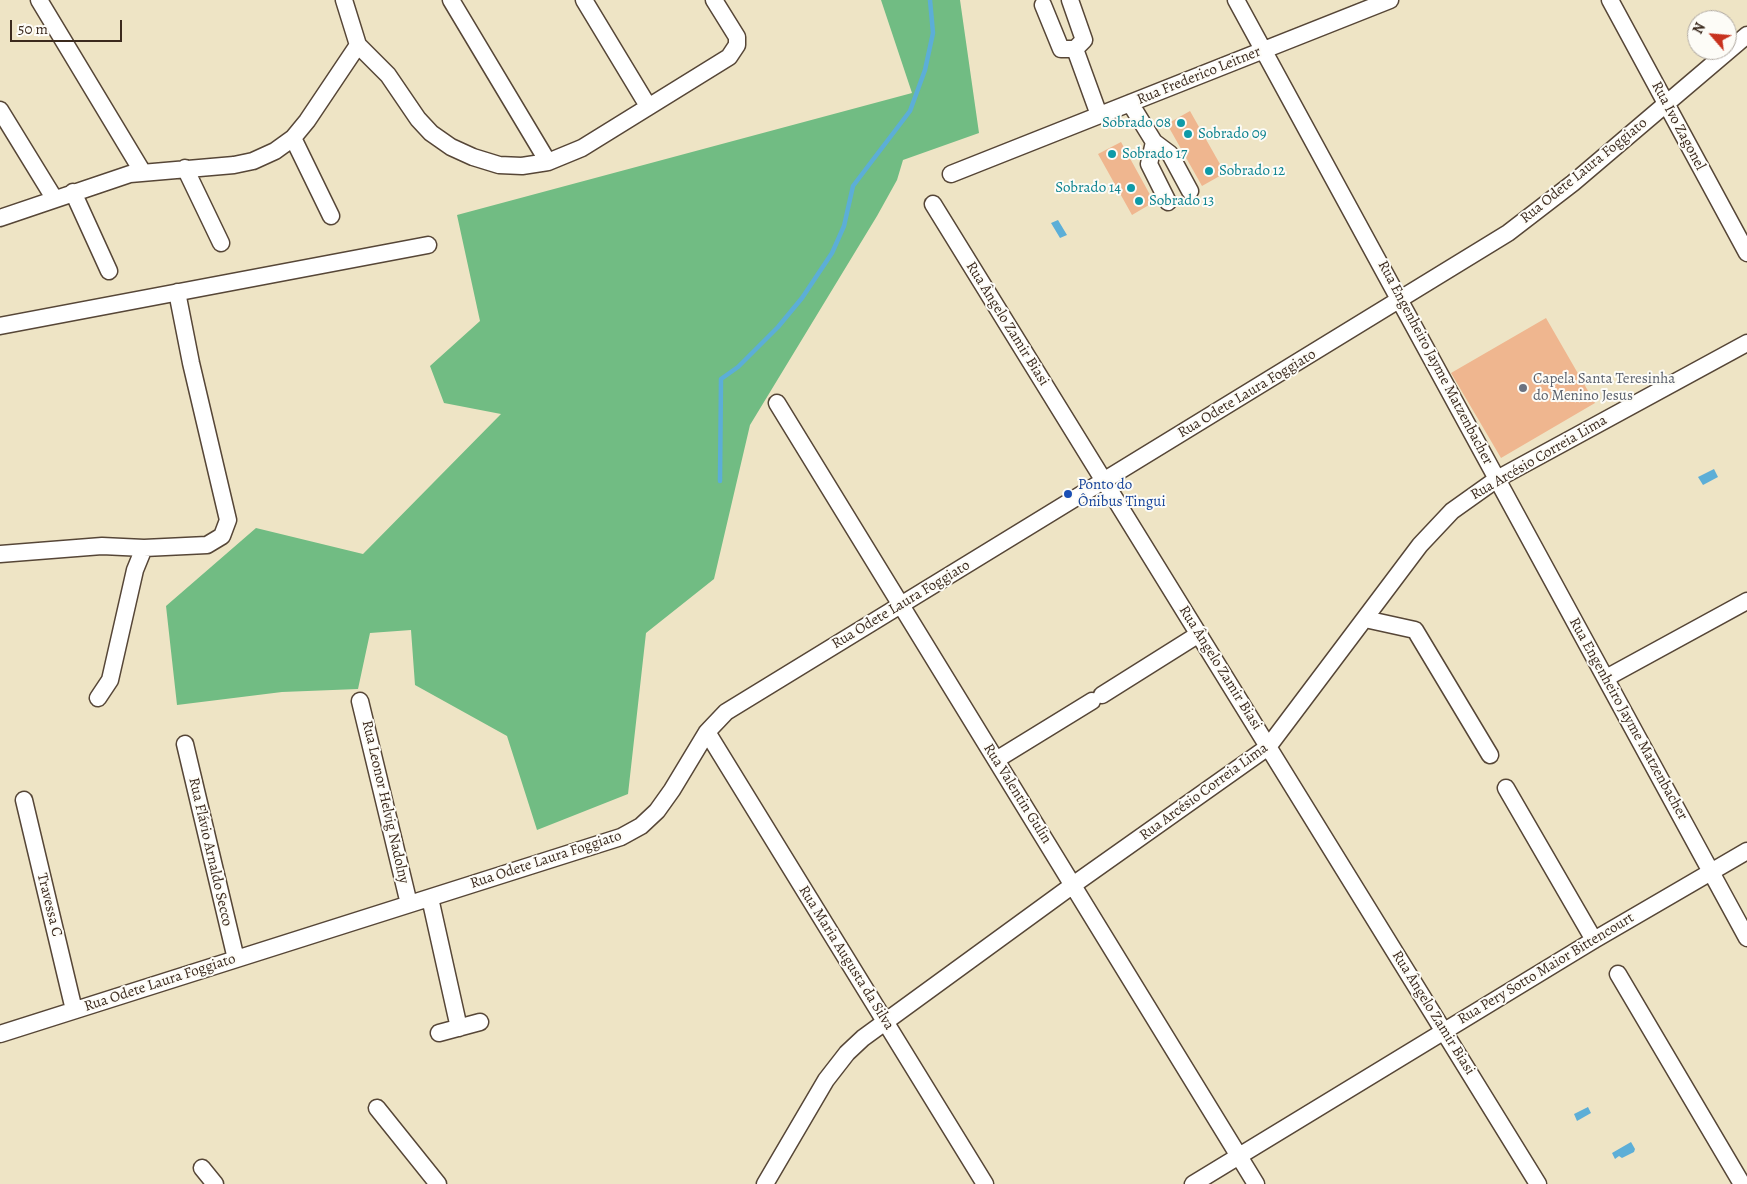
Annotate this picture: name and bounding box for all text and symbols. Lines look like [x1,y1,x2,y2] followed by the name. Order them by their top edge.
[12,10,125,42] scale bar
[1687,10,1737,60] north arrow
[18,19,48,39] text: 50 m
[1688,20,1710,37] text: N
[1134,43,1264,109] street label: Rua Frederico Leitner
[1647,79,1709,173] street label: Rua Ivo Zagonel
[1102,114,1171,132] place label: Sobrado 08
[1517,114,1651,228] street label: Rua Odete Laura Foggiato
[1175,117,1187,129] marker: Sobrado 08
[1198,125,1267,143] place label: Sobrado 09
[1182,128,1194,140] marker: Sobrado 09
[1122,145,1187,163] place label: Sobrado 17
[1106,148,1118,160] marker: Sobrado 17
[1219,162,1285,180] place label: Sobrado 12
[1203,165,1215,177] marker: Sobrado 12
[1055,179,1121,197] place label: Sobrado 14
[1125,182,1137,194] marker: Sobrado 14
[1149,192,1214,210] place label: Sobrado 13
[1133,195,1145,207] marker: Sobrado 13
[1373,258,1497,468] street label: Rua Engenheiro Jayme Matzenbacher
[961,259,1053,389] street label: Rua Ângelo Zamir Biasi
[1175,346,1319,442] street label: Rua Odete Laura Foggiato
[1533,370,1675,405] place label: Capela Santa Teresinha do Menino Jesus
[1517,382,1529,394] marker: Capela Santa Teresinha do Menino Jesus
[1468,412,1610,504] street label: Rua Arcésio Correia Lima
[1078,476,1166,511] place label: Ponto do Ônibus Tingui
[1062,488,1074,500] marker: Ponto do Ônibus Tingui
[829,557,973,653] street label: Rua Odete Laura Foggiato
[1174,603,1266,733] street label: Rua Ângelo Zamir Biasi
[1565,615,1691,823] street label: Rua Engenheiro Jayme Matzenbacher
[357,719,413,885] street label: Rua Leonor Helvig Nadolny
[1136,739,1272,845] street label: Rua Arcésio Correia Lima
[979,741,1055,847] street label: Rua Valentin Gulin
[184,776,236,928] street label: Rua Flávio Arnaldo Secco
[468,827,624,893] street label: Rua Odete Laura Foggiato
[32,871,66,939] street label: Travessa C
[794,883,898,1033] street label: Rua Maria Augusta da Silva
[1455,909,1637,1029] street label: Rua Pery Sotto Maior Bittencourt
[1387,948,1479,1078] street label: Rua Ângelo Zamir Biasi
[82,950,238,1016] street label: Rua Odete Laura Foggiato

